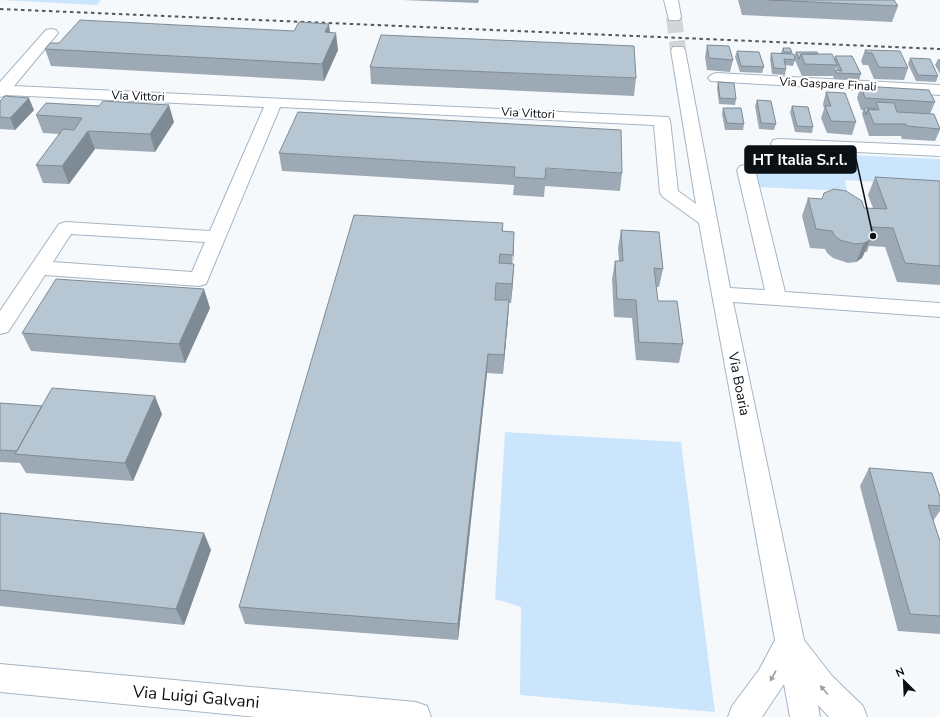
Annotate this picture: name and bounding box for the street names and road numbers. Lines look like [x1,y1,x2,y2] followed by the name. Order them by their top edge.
[778,73,877,95] street label: Via Gaspare Finali
[110,87,165,105] street label: Via Vittori
[500,104,555,122] street label: Via Vittori
[723,350,754,417] street label: Via Boaria
[131,680,260,714] street label: Via Luigi Galvani

